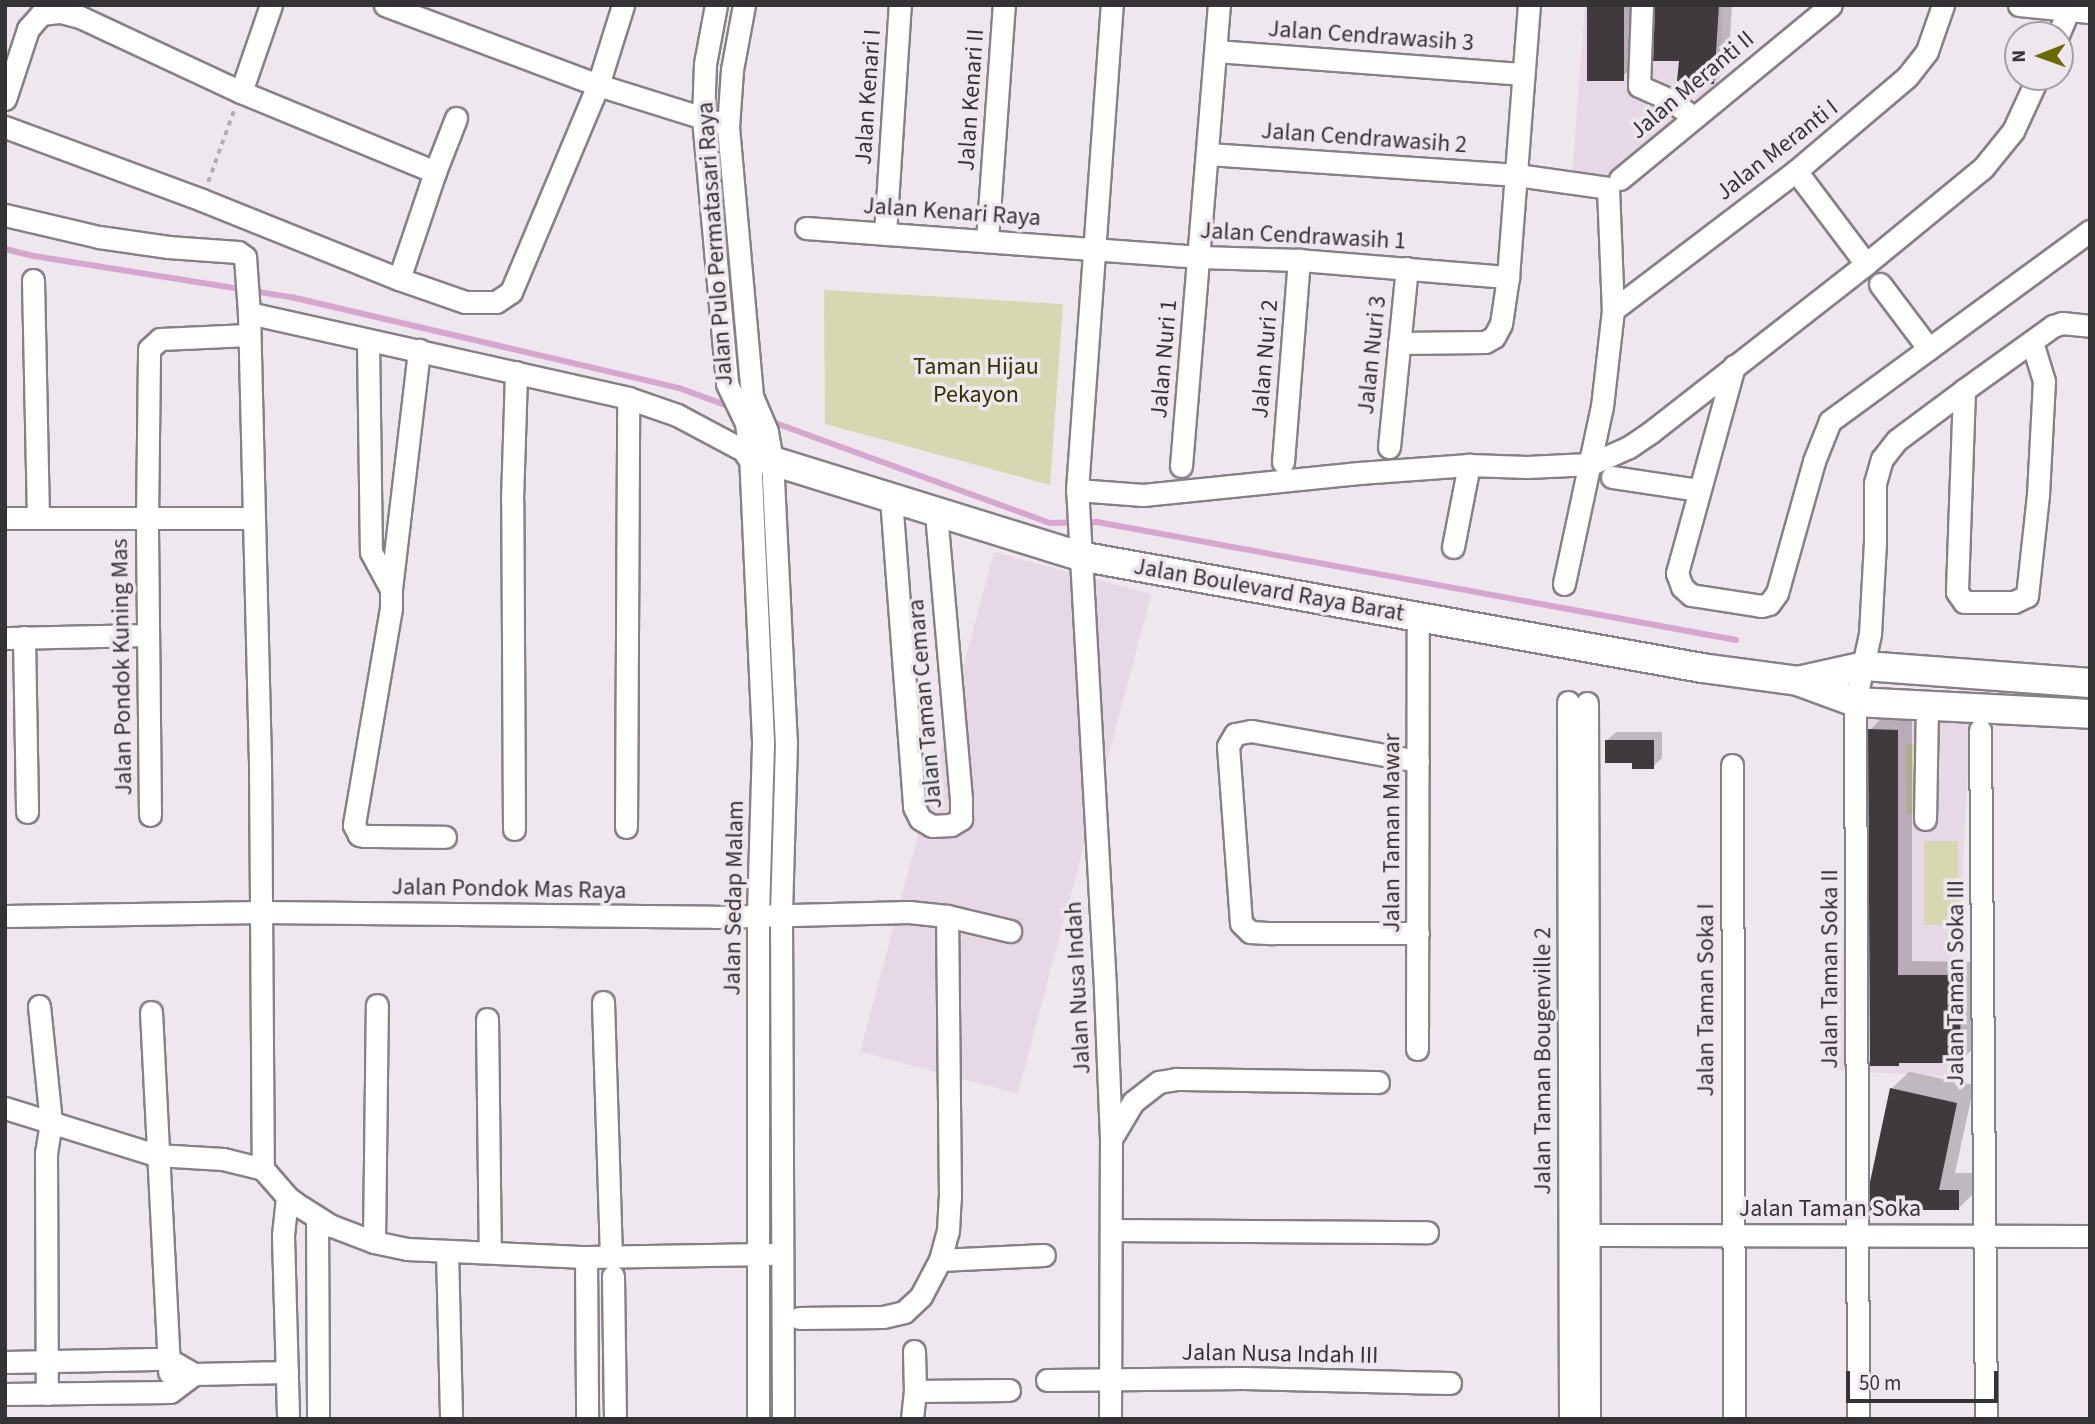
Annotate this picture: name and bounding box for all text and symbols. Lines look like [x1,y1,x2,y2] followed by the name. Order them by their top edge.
[1267,14,1475,58] street label: Jalan Cendrawasih 3
[2004,21,2074,91] north arrow
[1624,25,1760,145] street label: Jalan Meranti II
[849,28,887,166] street label: Jalan Kenari I
[952,28,990,172] street label: Jalan Kenari II
[2006,50,2033,63] text: N
[1710,93,1844,207] street label: Jalan Meranti I
[691,101,739,387] street label: Jalan Pulo Permatasari Raya
[1260,116,1468,160] street label: Jalan Cendrawasih 2
[862,191,1042,233] street label: Jalan Kenari Raya
[1199,216,1407,256] street label: Jalan Cendrawasih 1
[1351,294,1393,416] street label: Jalan Nuri 3
[1144,298,1184,420] street label: Jalan Nuri 1
[1245,298,1285,420] street label: Jalan Nuri 2
[913,353,1039,409] park label: Taman Hijau Pekayon
[105,538,139,796] street label: Jalan Pondok Kuning Mas
[1131,552,1407,628] street label: Jalan Boulevard Raya Barat
[901,598,949,810] street label: Jalan Taman Cemara
[1378,733,1406,933] street label: Jalan Taman Mawar
[718,800,750,996] street label: Jalan Sedap Malam
[1816,869,1844,1069] street label: Jalan Taman Soka II
[391,873,627,905] street label: Jalan Pondok Mas Raya
[1942,880,1970,1086] street label: Jalan Taman Soka III
[1059,901,1097,1075] street label: Jalan Nusa Indah
[1692,903,1720,1097] street label: Jalan Taman Soka I
[1529,927,1557,1195] street label: Jalan Taman Bougenville 2
[1739,1195,1921,1223] street label: Jalan Taman Soka
[1181,1338,1379,1370] street label: Jalan Nusa Indah III
[1850,1358,2002,1402] scale bar
[1859,1368,1901,1398] text: 50 m

